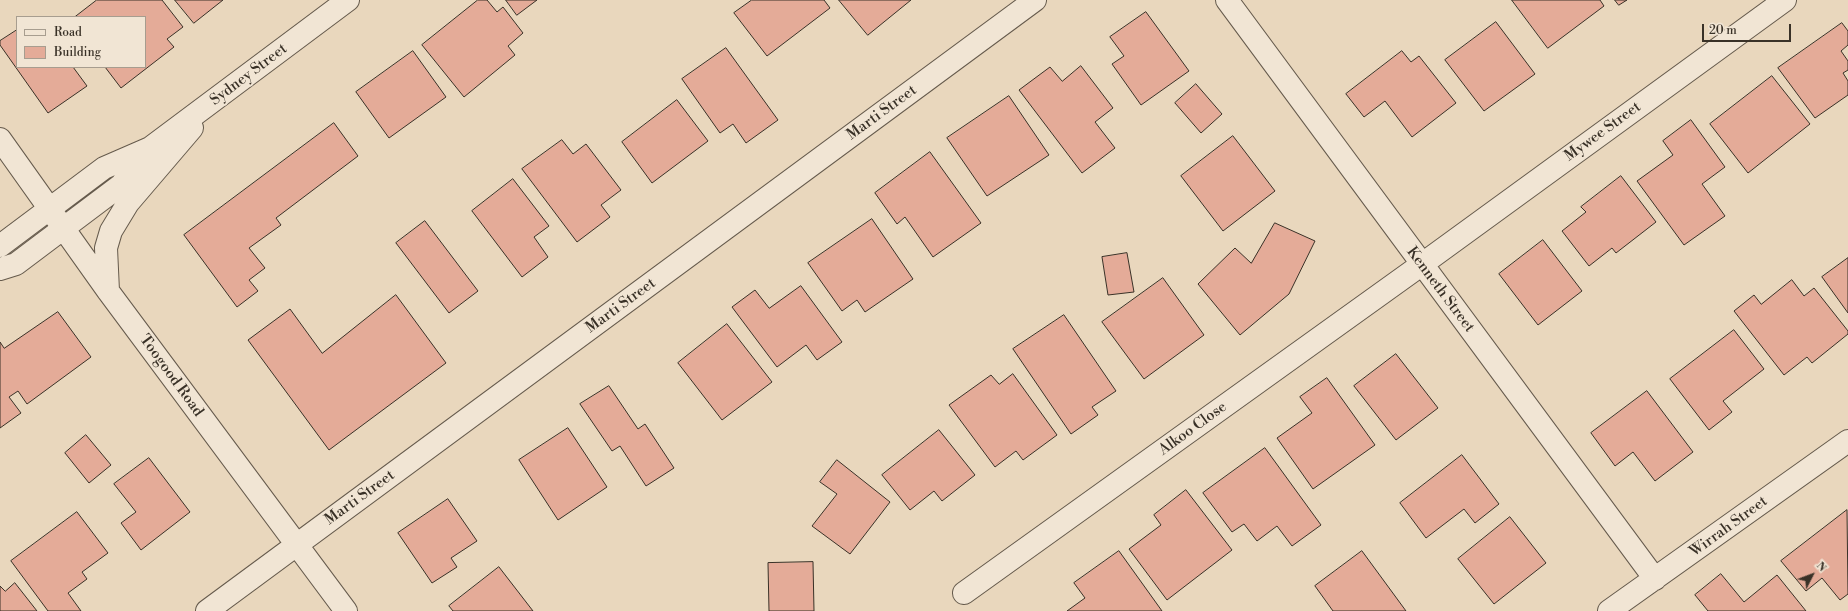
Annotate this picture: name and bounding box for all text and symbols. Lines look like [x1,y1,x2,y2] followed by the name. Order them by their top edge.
[16,16,146,68] legend
[1704,16,1793,42] scale bar
[1709,23,1737,38] text: 20 m
[54,25,82,40] text: Road
[207,40,291,110] street label: Sydney Street
[54,45,101,60] text: Building
[844,82,920,144] street label: Marti Street
[1561,98,1645,166] street label: Mywee Street
[1402,244,1478,336] street label: Kenneth Street
[583,275,659,337] street label: Marti Street
[135,331,207,421] street label: Toogood Road
[1155,398,1231,460] street label: Alkoo Close
[322,467,398,529] street label: Marti Street
[1687,493,1771,561] street label: Wirrah Street
[1792,555,1832,595] north arrow
[1813,559,1829,575] text: N

